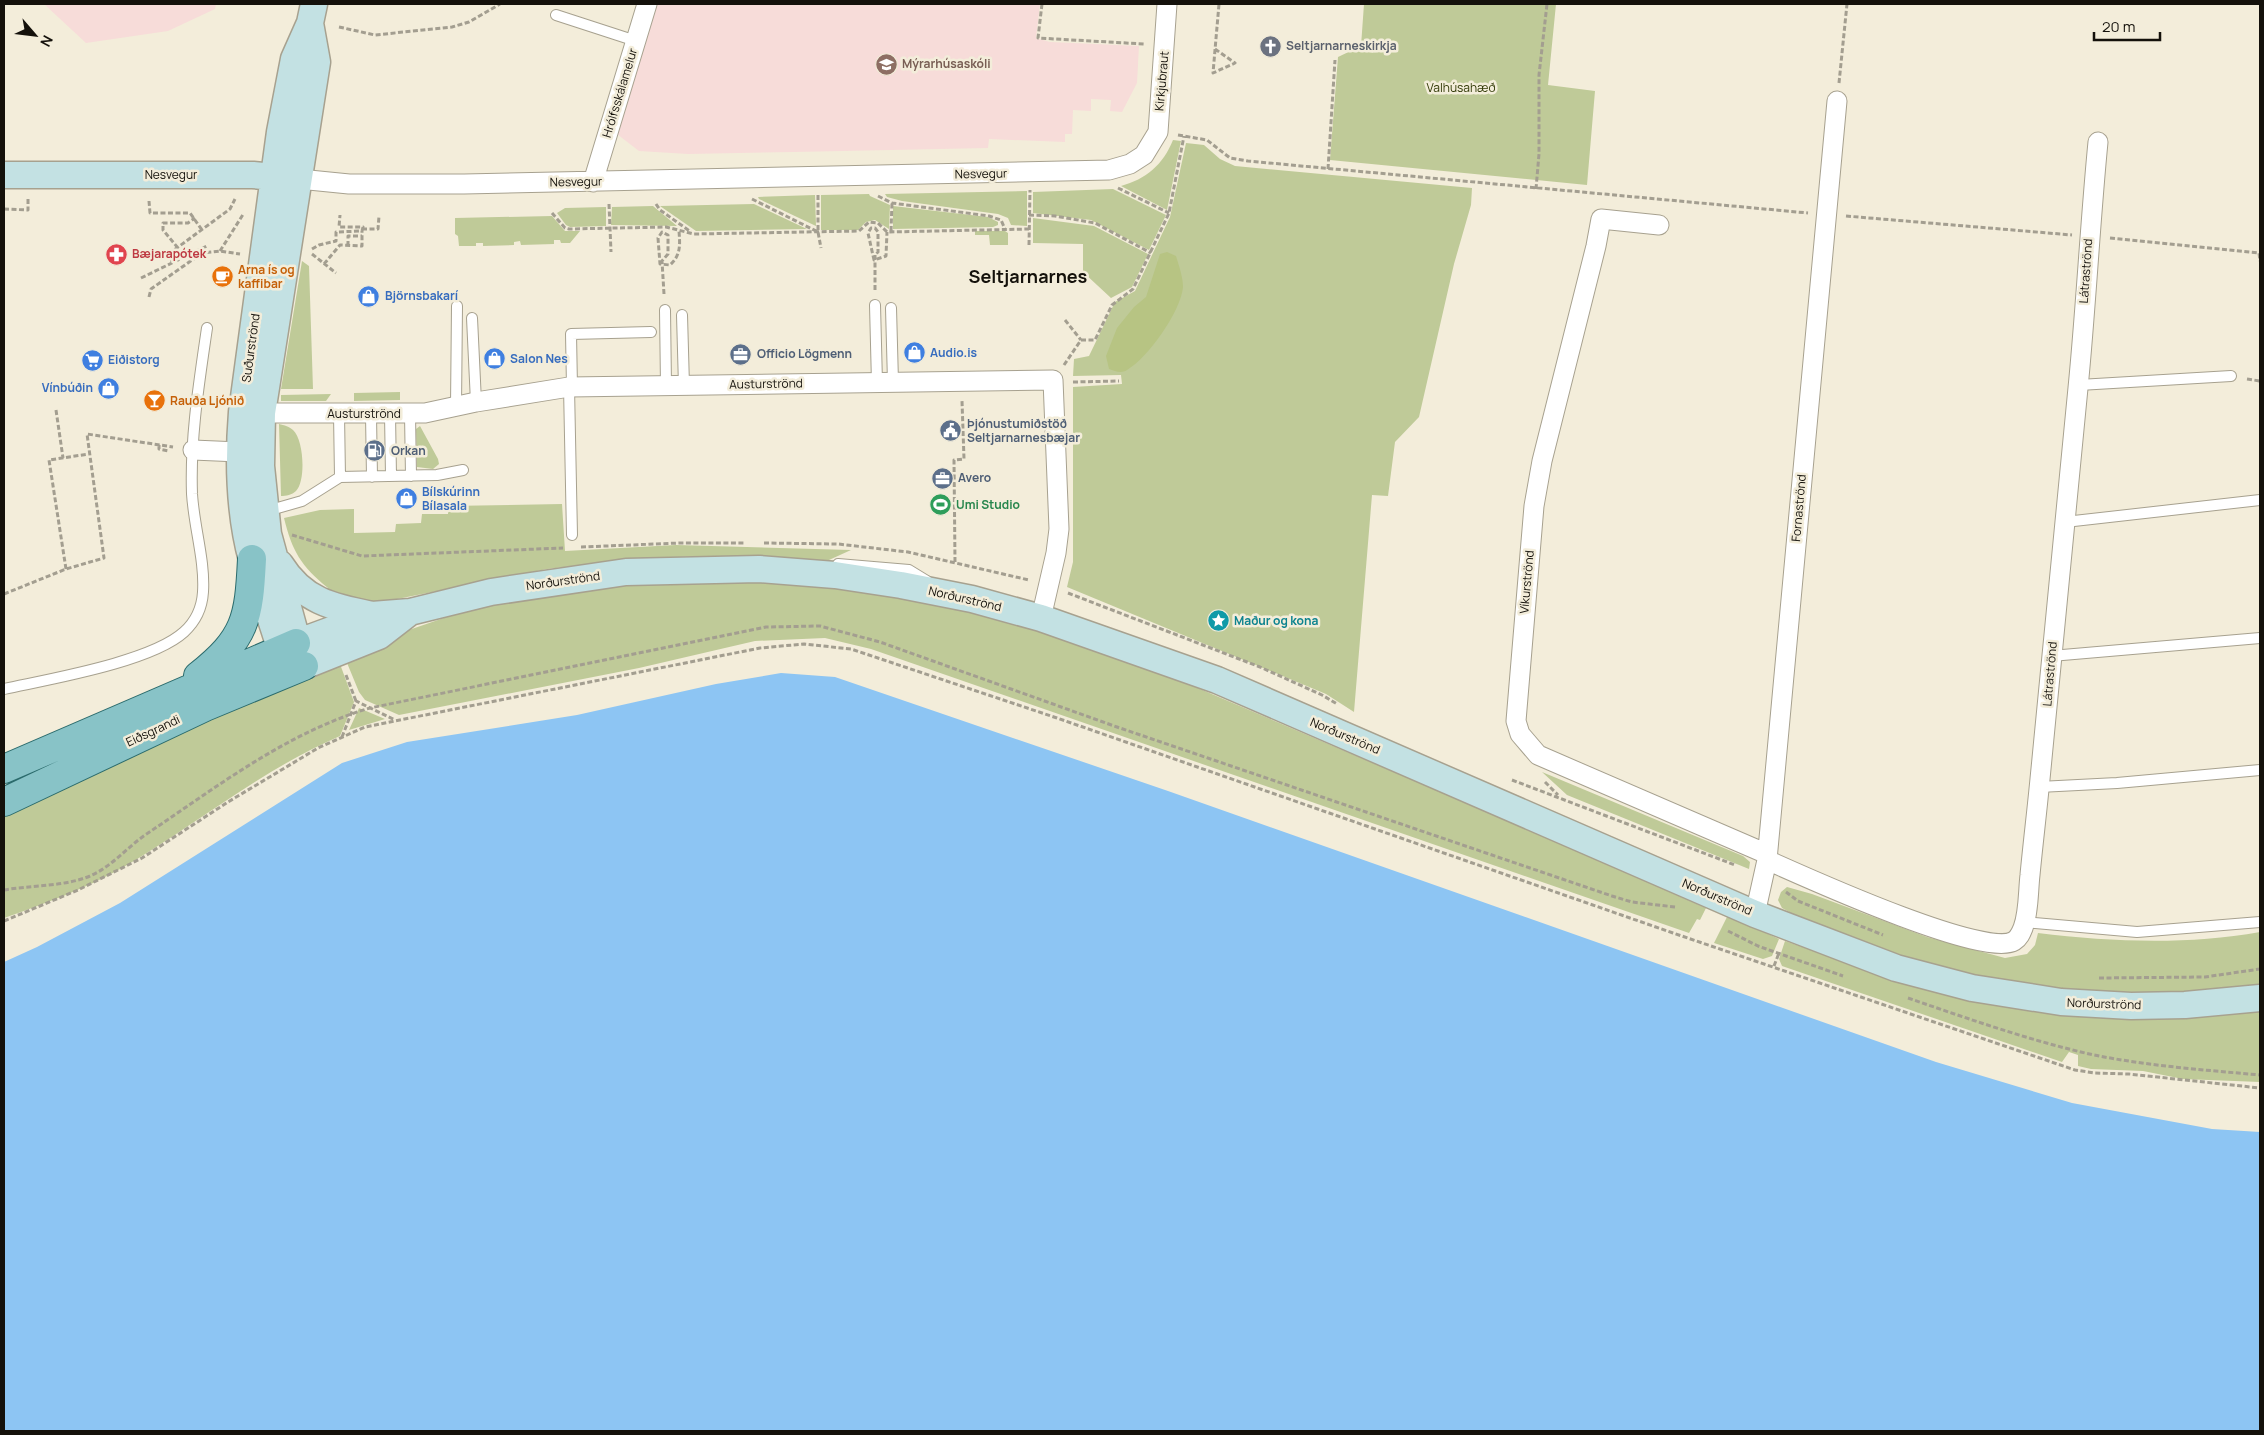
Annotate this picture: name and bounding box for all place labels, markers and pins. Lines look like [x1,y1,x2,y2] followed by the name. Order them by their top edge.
[1258,34,1282,58] church icon: Seltjarnarneskirkja
[1286,37,1397,54] place label: Seltjarnarneskirkja
[874,52,898,76] school or university icon: Mýrarhúsaskóli
[902,55,991,72] place label: Mýrarhúsaskóli
[104,242,128,266] pharmacy icon: Bæjarapótek
[132,245,207,262] place label: Bæjarapótek
[238,261,295,292] place label: Arna ís og kaffibar
[210,265,234,289] cafe icon: Arna ís og kaffibar
[357,284,381,308] shop icon: Björnsbakarí
[385,287,459,304] place label: Björnsbakarí
[902,341,926,365] shop icon: Audio.is
[729,342,753,366] office icon: Officio Lögmenn
[930,344,978,361] place label: Audio.is
[757,345,852,362] place label: Officio Lögmenn
[482,347,506,371] shop icon: Salon Nes
[80,348,104,372] supermarket icon: Eiðistorg
[510,350,568,367] place label: Salon Nes
[108,351,160,368] place label: Eiðistorg
[97,376,121,400] shop icon: Vínbúðin
[42,379,93,396] place label: Vínbúðin
[142,389,166,413] bar icon: Rauða Ljónið
[170,392,244,409] place label: Rauða Ljónið
[967,415,1080,446] place label: Þjónustumiðstöð Seltjarnarnesbæjar
[939,419,963,443] public building icon: Þjónustumiðstöð Seltjarnarnesbæjar
[363,439,387,463] fuel station icon: Orkan
[391,442,426,459] place label: Orkan
[930,466,954,490] office icon: Avero
[958,469,991,486] place label: Avero
[422,483,480,514] place label: Bílskúrinn Bílasala
[394,487,418,511] shop icon: Bílskúrinn Bílasala
[928,493,952,517] sports icon: Umi Studio
[956,496,1020,513] place label: Umi Studio
[1206,609,1230,633] place icon: Maður og kona
[1234,612,1318,629] place label: Maður og kona

